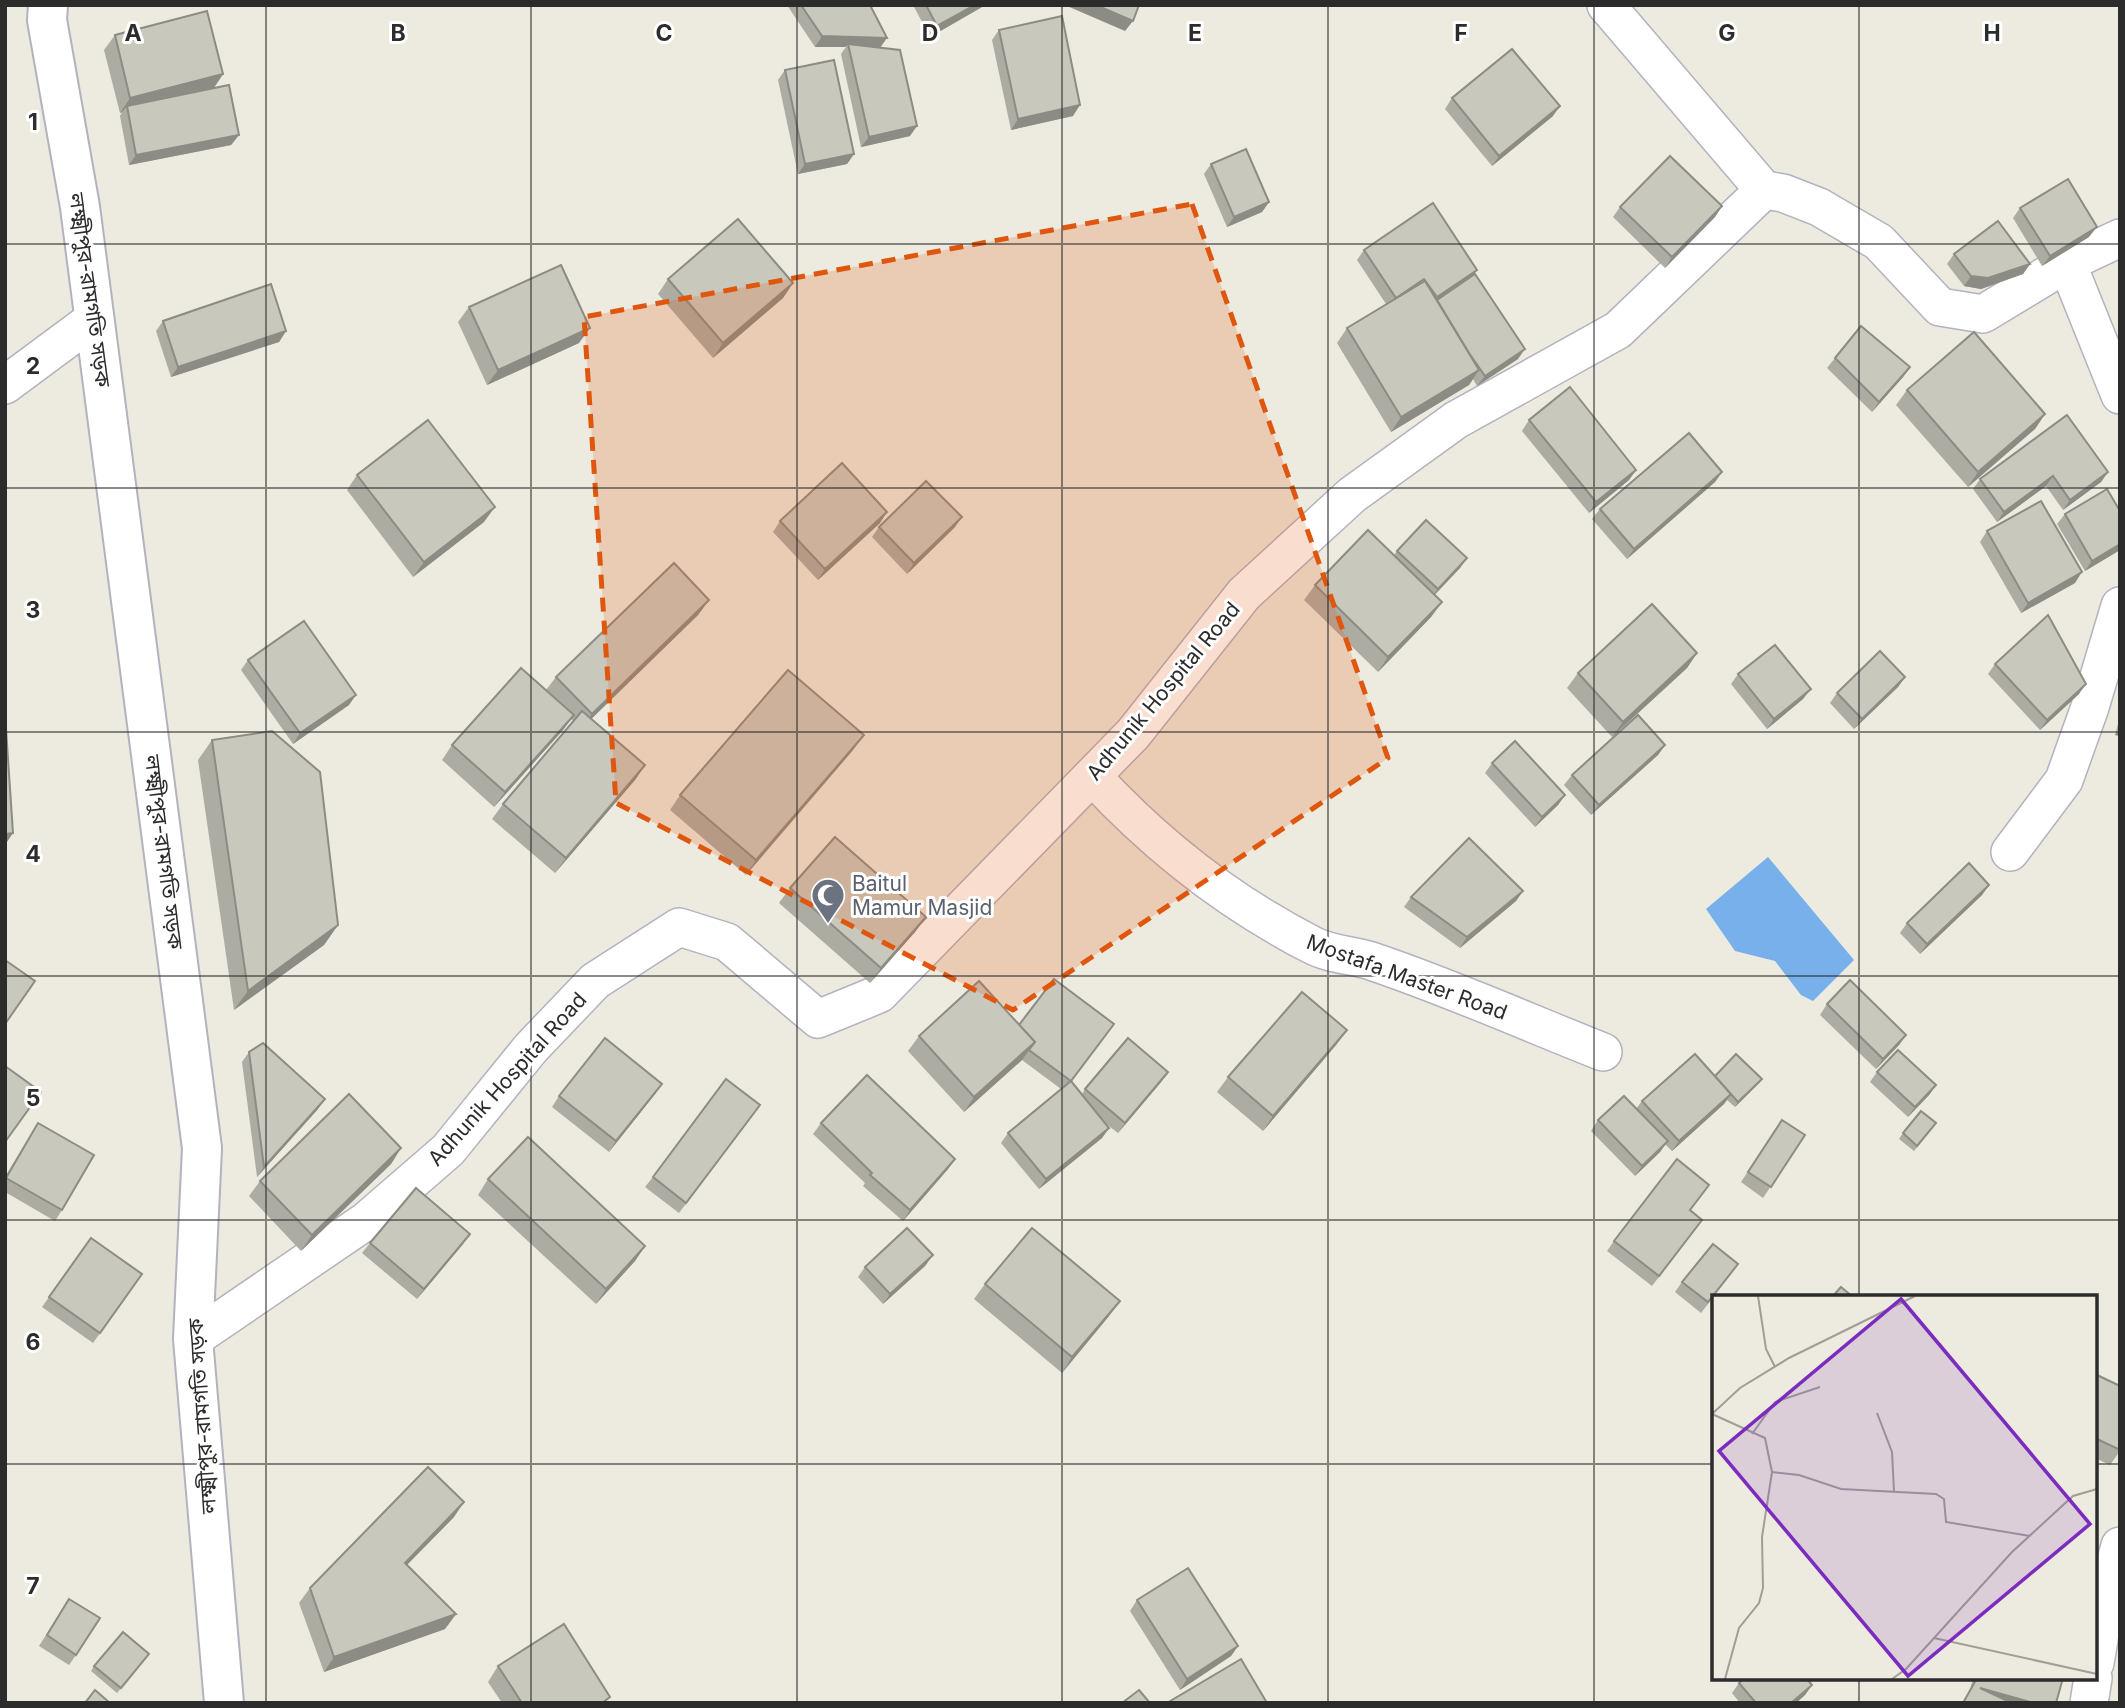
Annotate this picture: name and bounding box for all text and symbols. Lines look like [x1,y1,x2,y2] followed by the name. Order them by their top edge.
[124,19,142,47] text: A
[390,19,406,47] text: B
[655,19,673,47] text: C
[922,19,938,47] text: D
[1188,19,1202,47] text: E
[1454,19,1468,47] text: F
[1718,19,1736,47] text: G
[1983,19,2001,47] text: H
[28,108,38,136] text: 1
[64,190,116,390] street label: লক্ষ্মীপুর-রামগতি সড়ক
[26,352,40,380] text: 2
[26,596,40,624] text: 3
[1081,597,1245,785] street label: Adhunik Hospital Road
[140,752,188,952] street label: লক্ষ্মীপুর-রামগতি সড়ক
[25,840,41,868] text: 4
[852,871,992,920] place label: Baitul Mamur Masjid
[809,876,847,925] mosque icon: Baitul Mamur Masjid
[1303,929,1511,1025] street label: Mostafa Master Road
[423,987,591,1171] street label: Adhunik Hospital Road
[26,1084,40,1112] text: 5
[1712,1295,2097,1680] inset map
[183,1316,221,1516] street label: লক্ষ্মীপুর-রামগতি সড়ক
[26,1328,40,1356] text: 6
[26,1572,40,1600] text: 7

